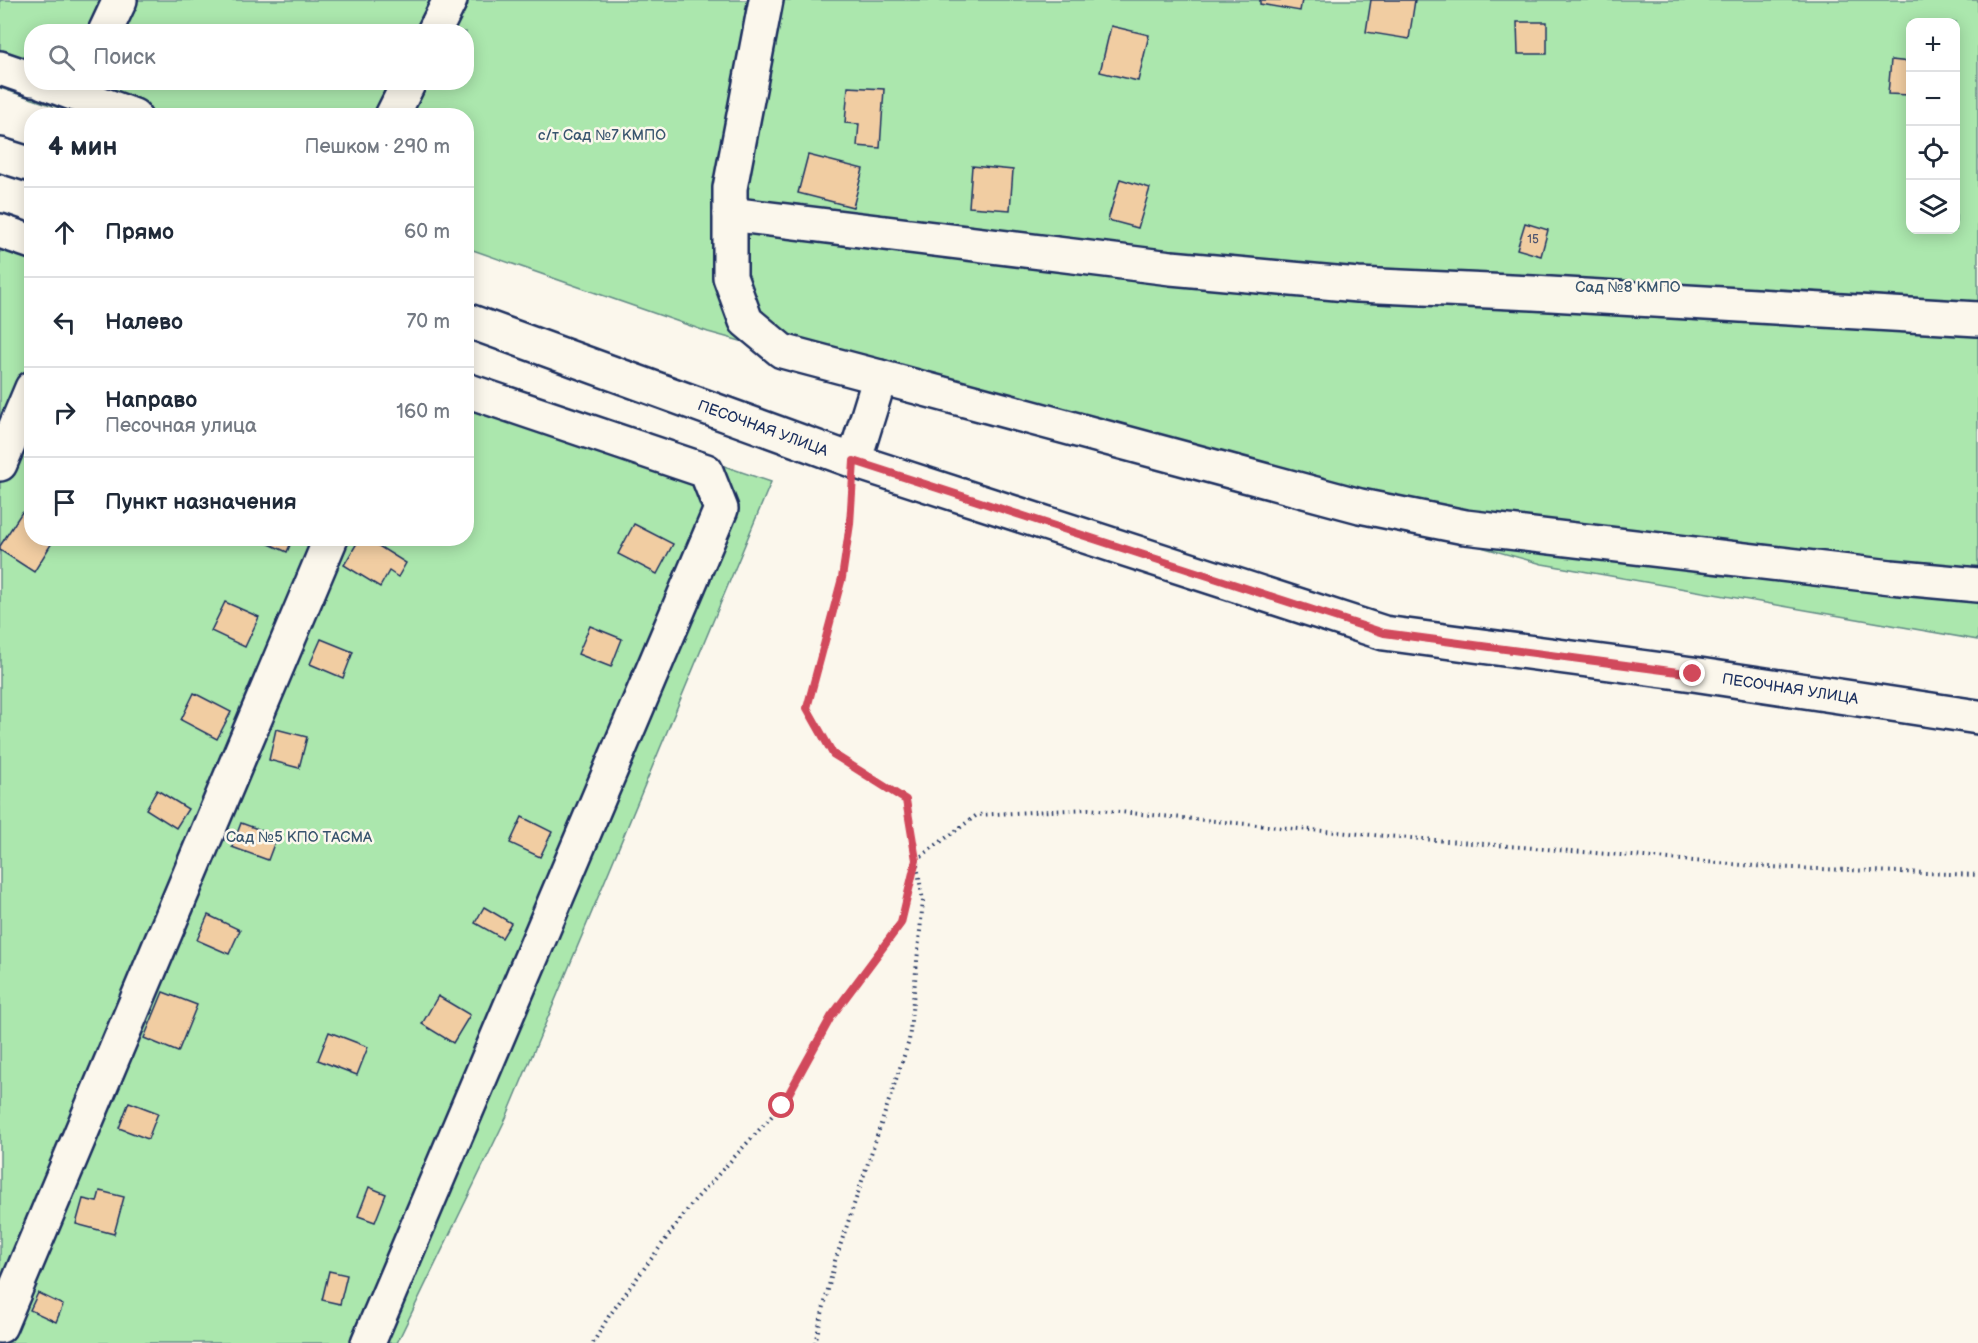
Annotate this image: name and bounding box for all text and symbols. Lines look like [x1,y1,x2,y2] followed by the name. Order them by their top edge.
[1906,18,1960,234] map controls
[1906,18,1960,72] button: +
[24,24,474,90] search box
[45,41,78,74] icon: search
[93,44,156,71] text: Поиск
[1906,72,1960,126] button: −
[538,126,666,145] park label: с/т Сад №7 КМПО
[1906,126,1960,180] button: locate
[48,132,117,163] text: 4 мин
[304,135,450,159] text: Пешком · 290 m
[1906,180,1960,234] button: layers
[48,216,81,249] icon: ahead
[105,219,174,246] text: Прямо
[404,220,450,244] text: 60 m
[1527,232,1539,247] house number: 15
[1575,278,1681,297] park label: Сад №8 КМПО
[48,306,81,339] icon: left
[105,309,183,336] text: Налево
[406,310,450,334] text: 70 m
[105,387,197,414] text: Направо
[48,396,81,429] icon: right
[695,396,832,461] street label: ПЕСОЧНАЯ УЛИЦА
[396,400,450,424] text: 160 m
[105,414,257,438] text: Песочная улица
[48,486,81,519] icon: arrive
[105,489,297,516] text: Пункт назначения
[1679,660,1705,686] route end
[1721,669,1860,708] street label: ПЕСОЧНАЯ УЛИЦА
[226,828,373,847] park label: Сад №5 КПО ТАСМА
[768,1092,794,1118] route start

